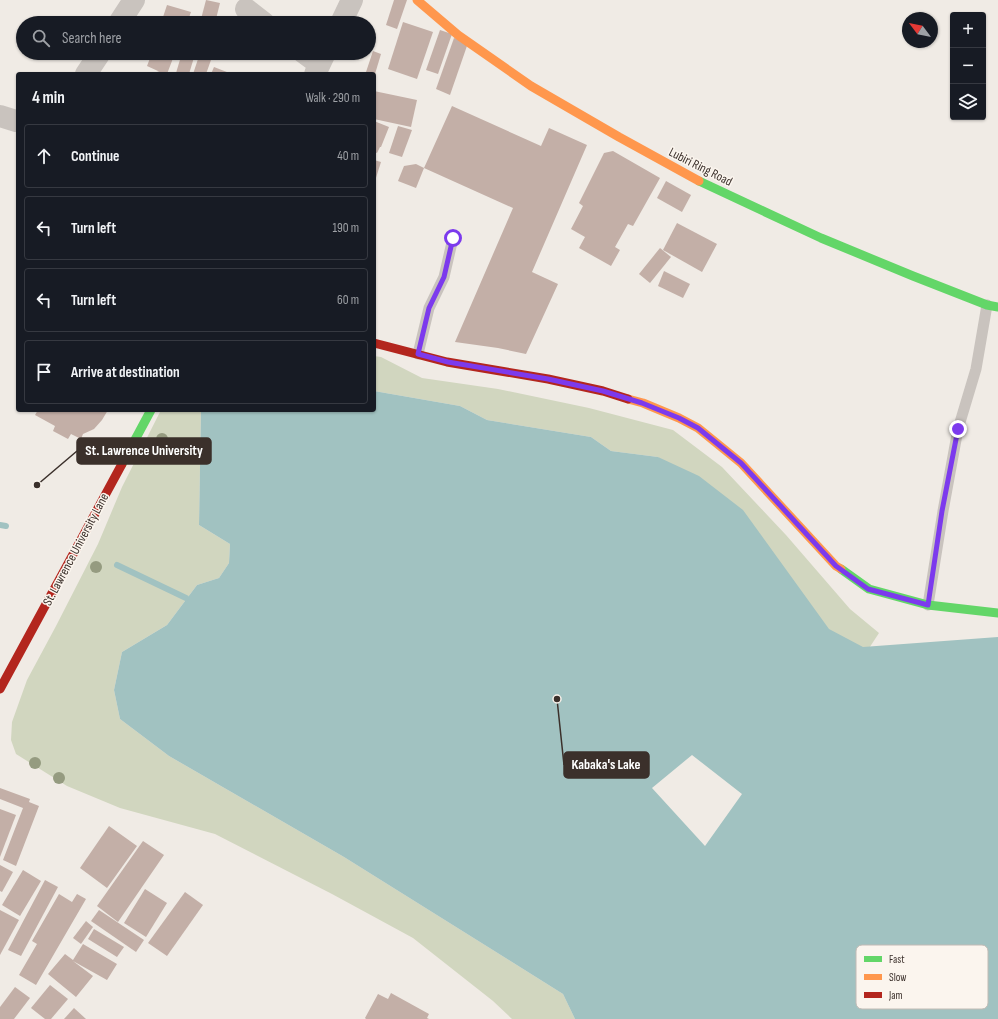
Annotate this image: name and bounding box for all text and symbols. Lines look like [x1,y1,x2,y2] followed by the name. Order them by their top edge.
[902,12,938,48] north arrow
[950,12,986,120] map controls
[950,12,986,48] button: +
[16,16,376,60] search box
[30,27,52,49] icon: search
[62,29,122,48] text: Search here
[950,48,986,84] button: −
[950,84,986,120] button: layers
[32,88,65,108] text: 4 min
[305,90,360,106] text: Walk · 290 m
[666,144,735,190] street label: Lubiri Ring Road
[33,145,55,167] icon: ahead
[71,147,120,166] text: Continue
[337,148,359,164] text: 40 m
[33,217,55,239] icon: left
[71,219,116,238] text: Turn left
[332,220,359,236] text: 190 m
[444,229,462,247] route start
[33,289,55,311] icon: left
[71,291,116,310] text: Turn left
[337,292,359,308] text: 60 m
[33,361,55,383] icon: arrive
[71,363,180,382] text: Arrive at destination
[949,420,967,438] route end
[77,438,211,464] callout: St. Lawrence University
[85,442,203,459] text: St. Lawrence University
[40,491,112,608] street label: St. Lawrence University Lane
[564,752,649,778] callout: Kabaka's Lake
[572,756,640,773] text: Kabaka's Lake
[856,945,988,1009] legend
[889,953,905,966] text: Fast
[889,971,906,984] text: Slow
[888,989,903,1002] text: Jam

